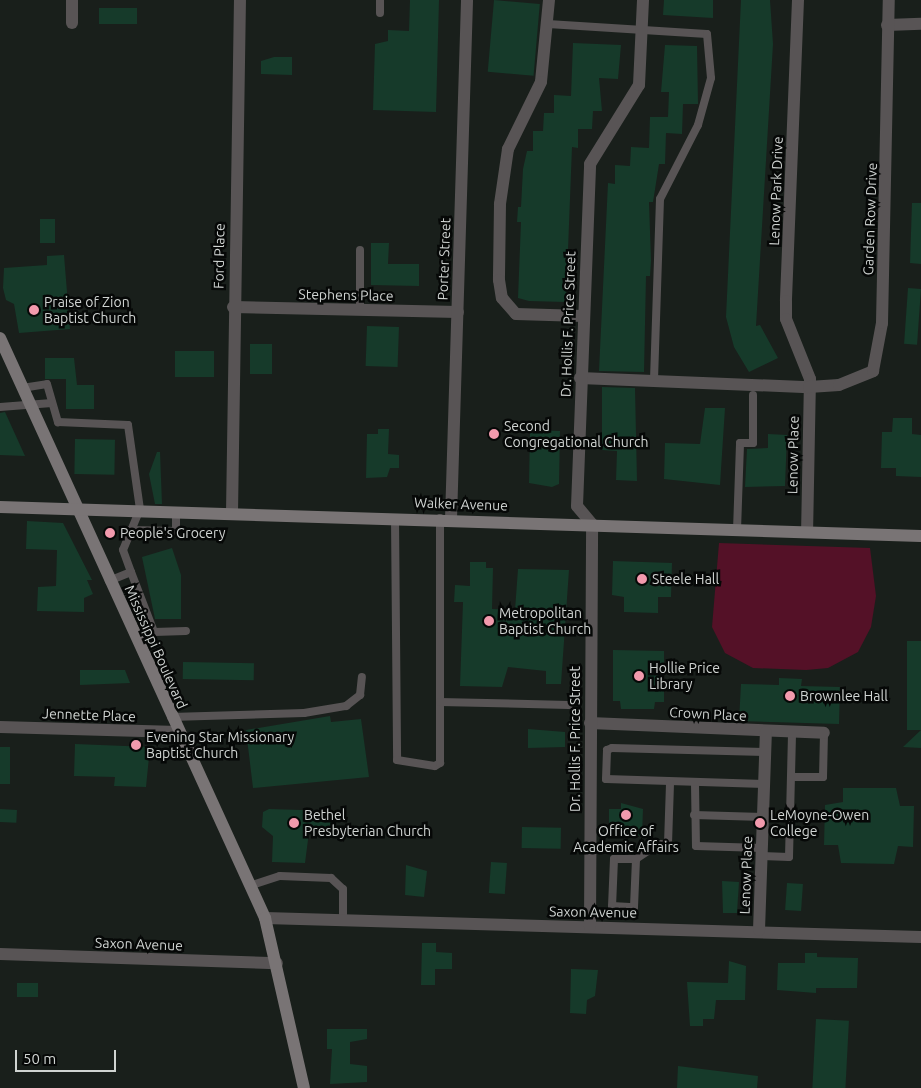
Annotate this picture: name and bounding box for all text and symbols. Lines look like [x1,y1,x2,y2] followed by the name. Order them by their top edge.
[766,136,786,246] street label: Lenow Park Drive
[860,162,880,276] street label: Garden Row Drive
[434,217,454,301] street label: Porter Street
[210,223,228,289] street label: Ford Place
[557,251,579,397] street label: Dr. Hollis F. Price Street
[298,286,394,304] street label: Stephens Place
[44,294,136,326] place label: Praise of Zion Baptist Church
[28,304,40,316] marker: Praise of Zion Baptist Church
[784,416,802,494] street label: Lenow Place
[504,418,649,451] place label: Second Congregational Church
[488,428,500,440] marker: Second Congregational Church
[414,494,508,514] street label: Walker Avenue
[120,525,225,541] place label: People's Grocery
[104,527,116,539] marker: People's Grocery
[652,571,719,587] place label: Steele Hall
[636,573,648,585] marker: Steele Hall
[121,583,191,711] street label: Mississippi Boulevard
[499,605,591,638] place label: Metropolitan Baptist Church
[483,615,495,627] marker: Metropolitan Baptist Church
[649,660,720,692] place label: Hollie Price Library
[567,666,583,812] street label: Dr. Hollis F. Price Street
[633,670,645,682] marker: Hollie Price Library
[800,688,888,704] place label: Brownlee Hall
[784,690,796,702] marker: Brownlee Hall
[669,704,747,724] street label: Crown Place
[42,705,136,725] street label: Jennette Place
[146,729,294,762] place label: Evening Star Missionary Baptist Church
[130,739,142,751] marker: Evening Star Missionary Baptist Church
[304,807,431,840] place label: Bethel Presbyterian Church
[770,807,869,840] place label: LeMoyne-Owen College
[620,809,632,821] marker: Office of Academic Affairs
[288,817,300,829] marker: Bethel Presbyterian Church
[754,817,766,829] marker: LeMoyne-Owen College
[573,823,679,856] place label: Office of Academic Affairs
[736,835,756,915] street label: Lenow Place
[549,903,637,921] street label: Saxon Avenue
[95,934,183,954] street label: Saxon Avenue
[18,1040,119,1072] scale bar
[23,1050,56,1067] text: 50 m

